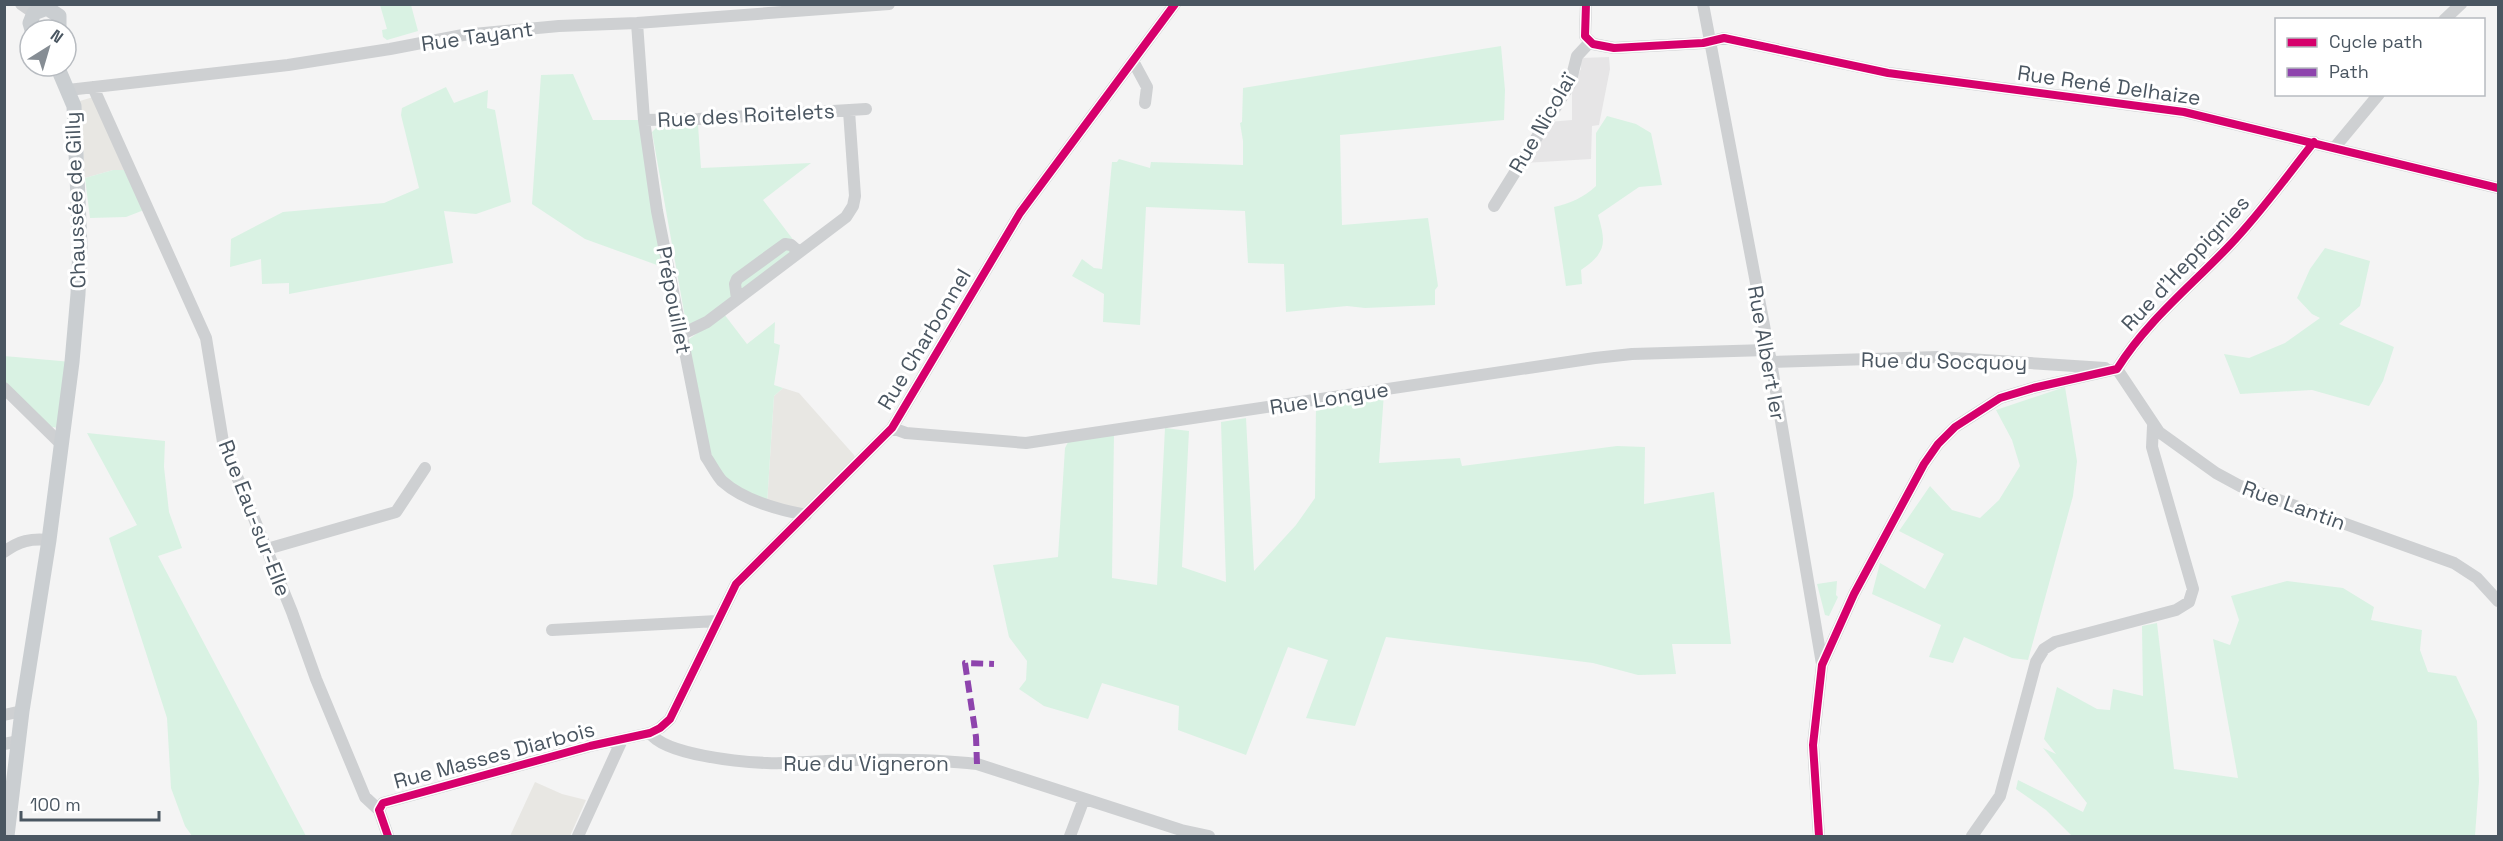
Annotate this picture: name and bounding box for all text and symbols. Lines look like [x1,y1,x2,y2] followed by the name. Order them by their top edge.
[419,15,535,57] street label: Rue Tayant
[18,18,78,78] north arrow
[2275,18,2485,96] legend
[46,25,67,48] text: N
[2329,30,2423,53] text: Cycle path
[2016,59,2202,111] street label: Rue René Delhaize
[2329,60,2369,83] text: Path
[1503,67,1582,178] street label: Rue Nicolaï
[657,97,835,133] street label: Rue des Roitelets
[58,111,92,289] street label: Chaussée de Gilly
[2115,189,2255,337] street label: Rue d'Heppignies
[650,244,698,356] street label: Prépouillet
[871,263,977,415] street label: Rue Charbonnel
[1742,283,1792,423] street label: Rue Albert Ier
[1861,346,2027,376] street label: Rue du Socquoy
[1268,375,1390,421] street label: Rue Longue
[213,436,297,600] street label: Rue Eau-sur-Elle
[2239,474,2349,536] street label: Rue Lantin
[391,715,597,795] street label: Rue Masses Diarbois
[783,750,949,777] street label: Rue du Vigneron
[21,784,159,822] scale bar
[30,793,81,816] text: 100 m

